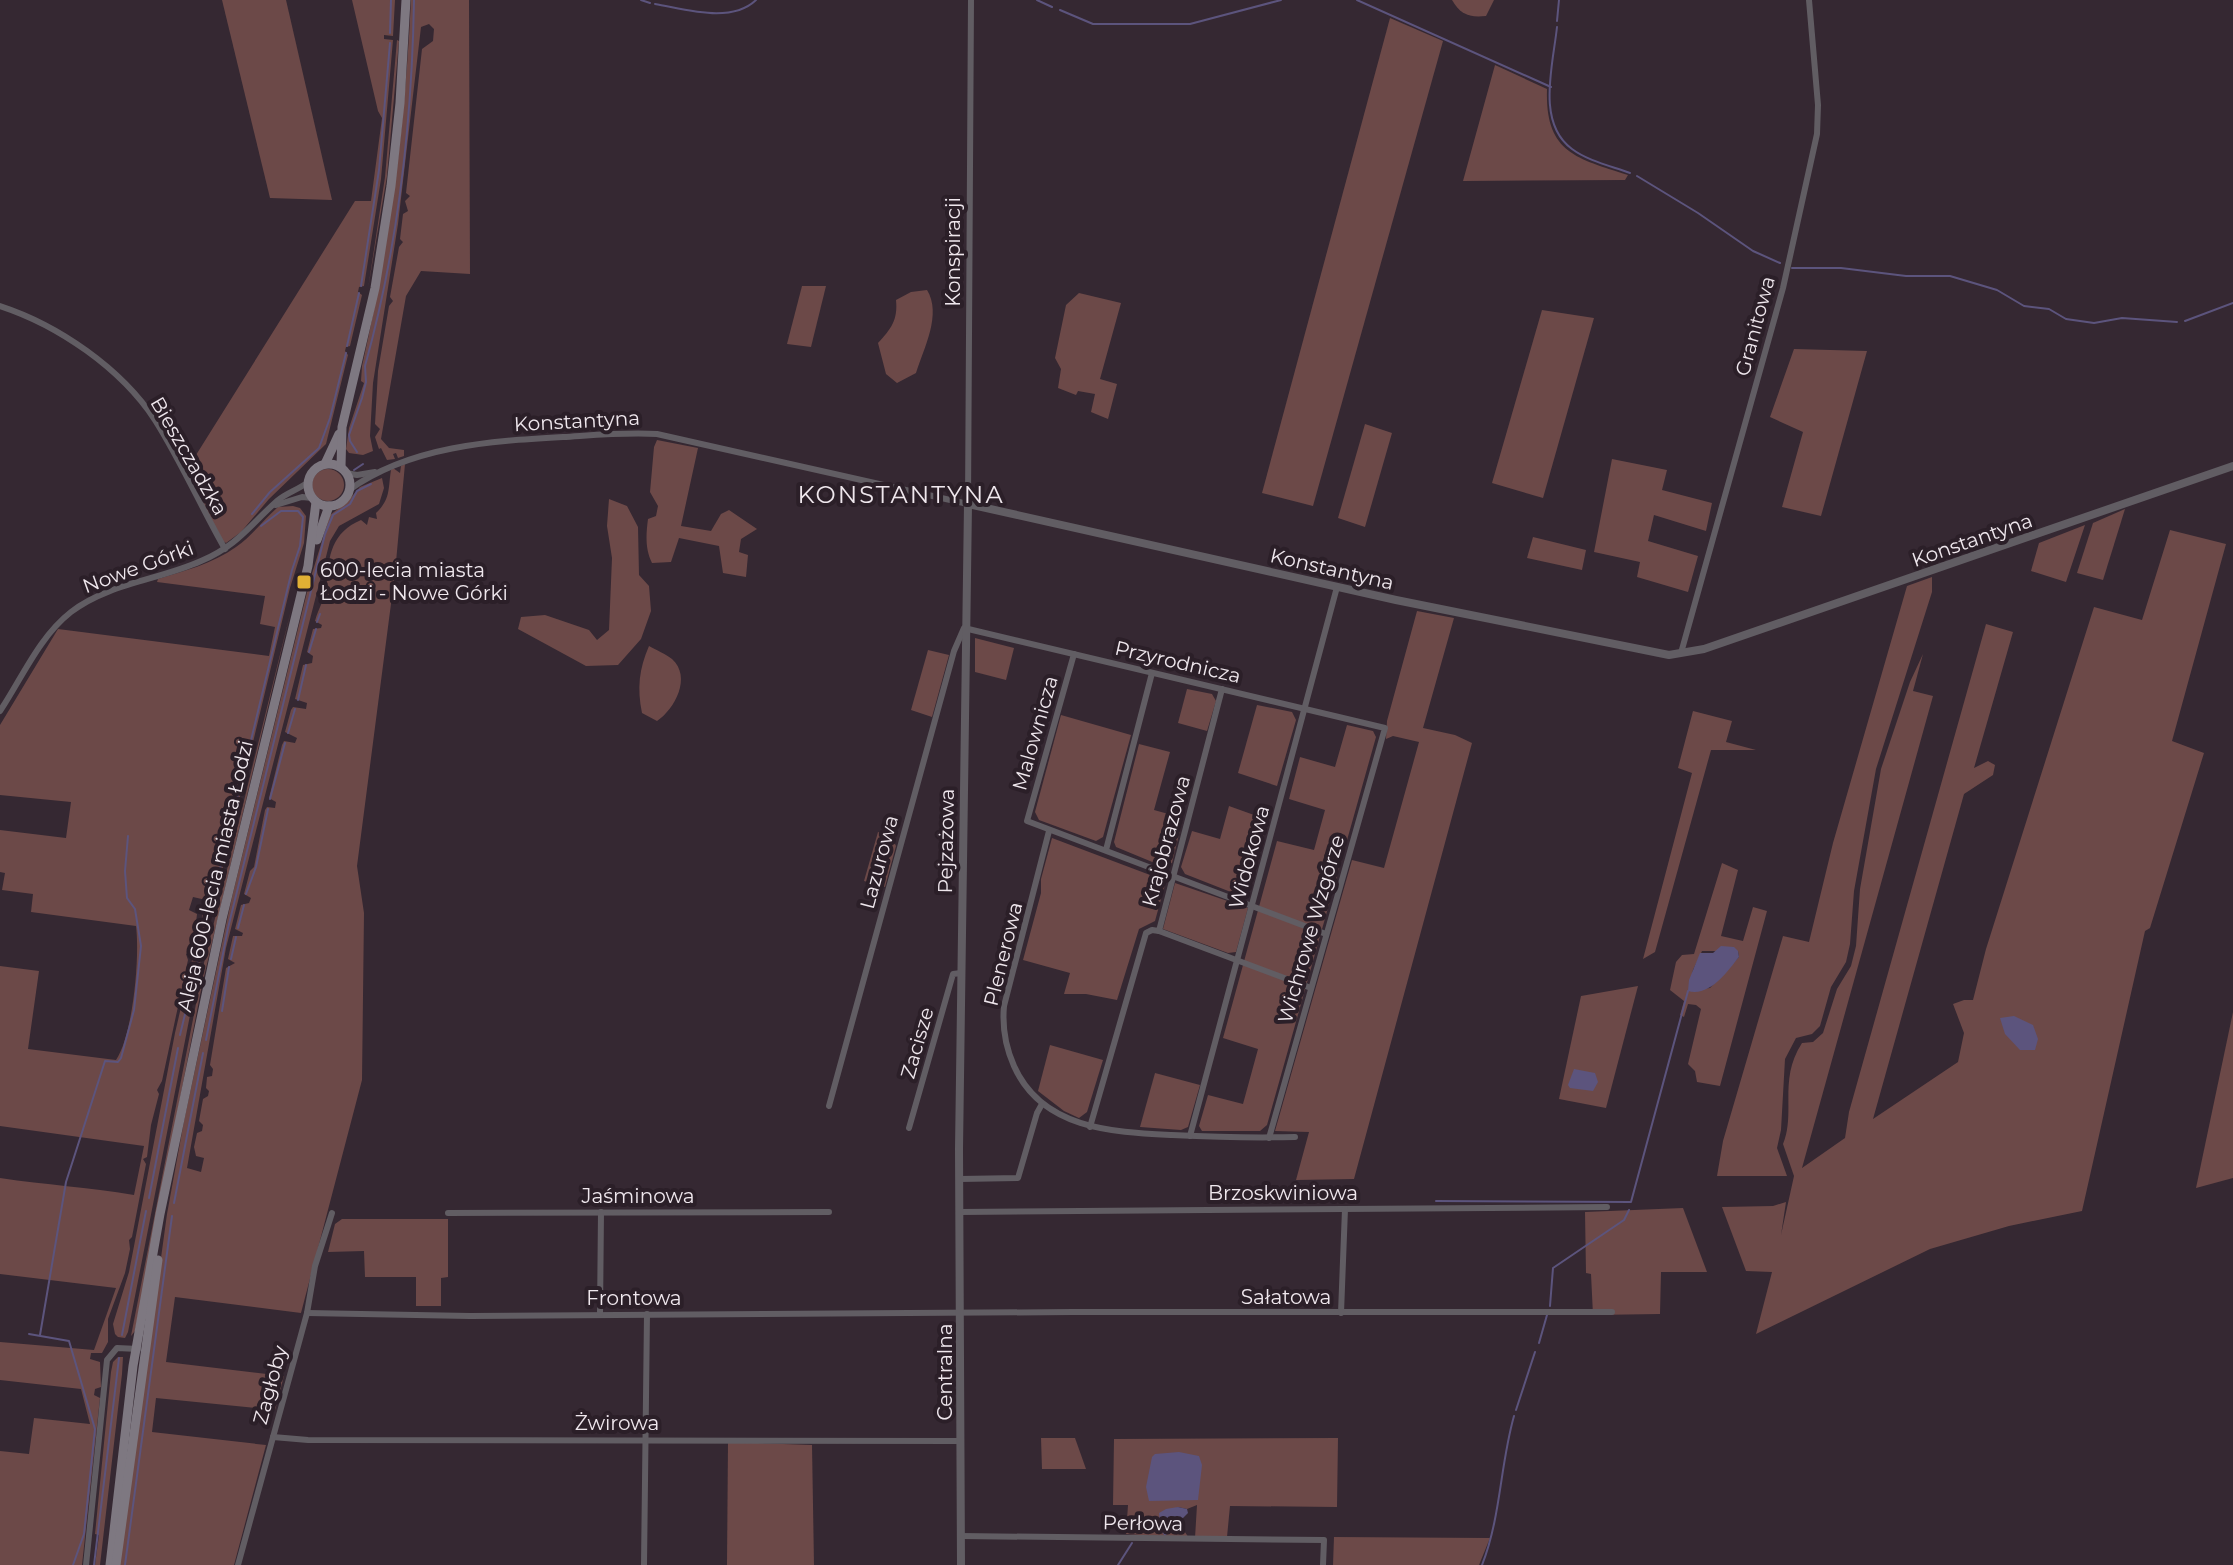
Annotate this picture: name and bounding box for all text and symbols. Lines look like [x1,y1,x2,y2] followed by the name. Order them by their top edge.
[941,197,965,307] street label: Konspiracji
[1730,274,1780,378] street label: Granitowa
[145,392,233,520] street label: Bieszczadzka
[513,406,641,436] street label: Konstantyna
[797,480,1005,509] district label: KONSTANTYNA
[1908,508,2036,572] street label: Konstantyna
[79,536,197,598] street label: Nowe Górki
[1268,543,1396,595] street label: Konstantyna
[320,558,508,605] place label: 600-lecia miasta Łodzi - Nowe Górki
[295,573,313,591] marker: 600-lecia miasta Łodzi - Nowe Górki
[1113,636,1243,688] street label: Przyrodnicza
[1007,673,1063,793] street label: Malownicza
[172,738,258,1014] street label: Aleja 600-lecia miasta Łodzi
[1137,773,1195,909] street label: Krajobrazowa
[933,788,959,894] street label: Pejzażowa
[1224,803,1274,911] street label: Widokowa
[855,812,903,912] street label: Lazurowa
[1273,832,1349,1026] street label: Wichrowe Wzgórze
[978,899,1028,1009] street label: Plenerowa
[895,1005,939,1081] street label: Zacisze
[1208,1181,1358,1205] street label: Brzoskwiniowa
[581,1184,694,1208] street label: Jaśminowa
[1241,1285,1331,1309] street label: Sałatowa
[586,1286,682,1310] street label: Frontowa
[933,1323,957,1421] street label: Centralna
[248,1343,292,1427] street label: Zagłoby
[575,1411,659,1435] street label: Żwirowa
[1102,1510,1184,1536] street label: Perłowa

